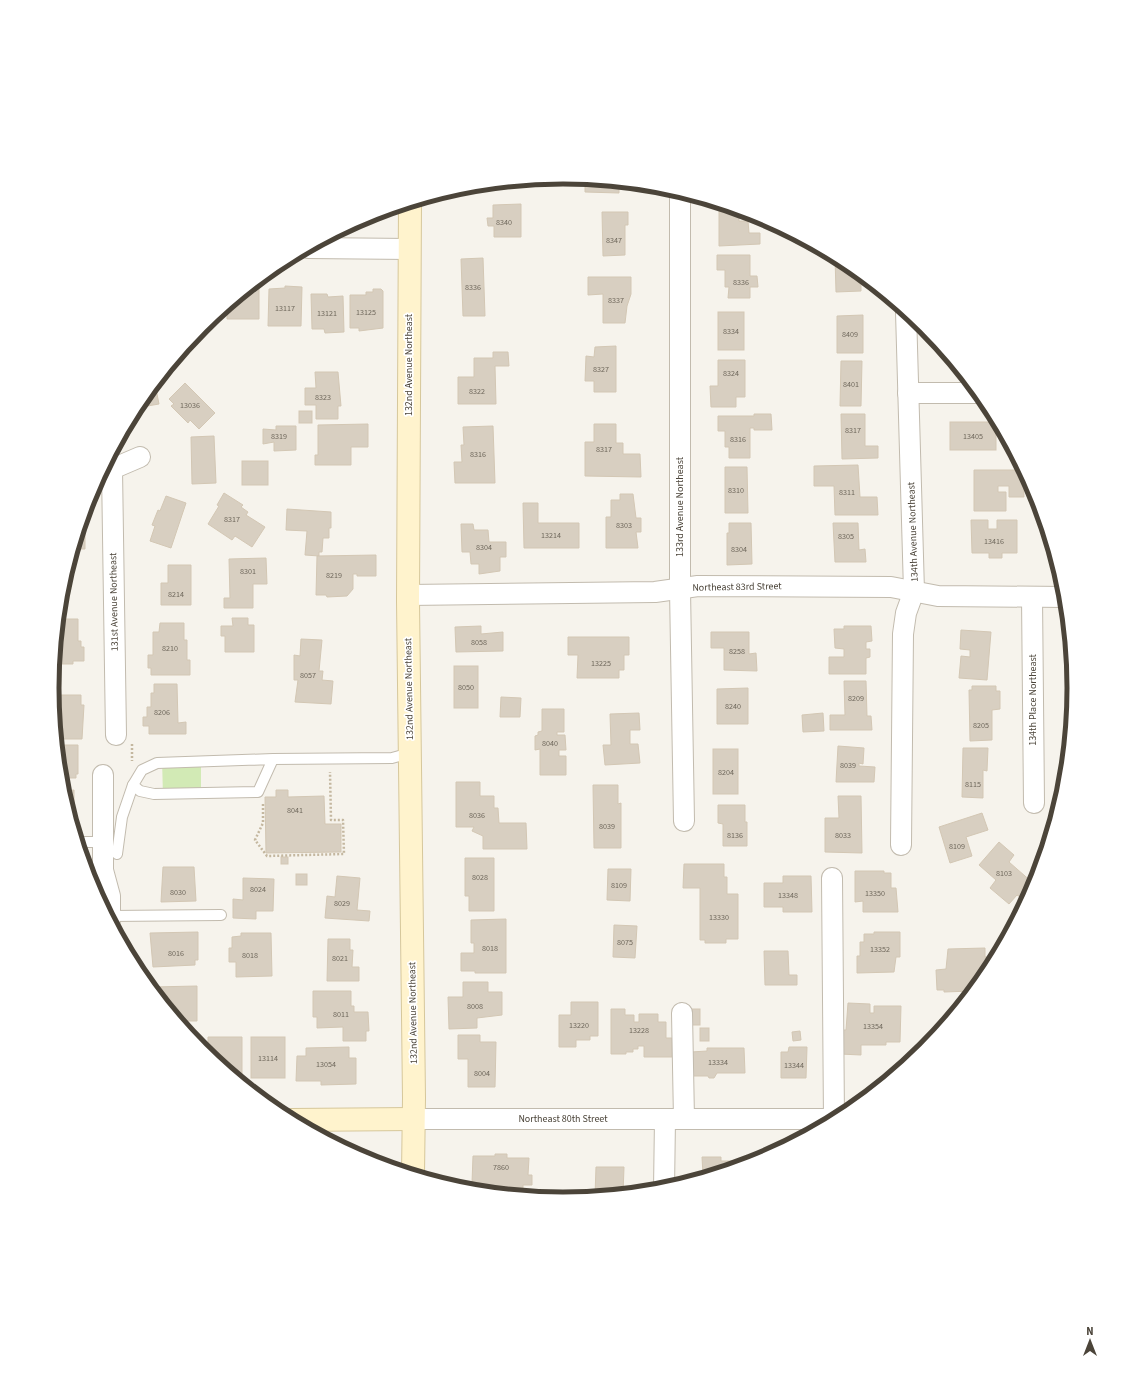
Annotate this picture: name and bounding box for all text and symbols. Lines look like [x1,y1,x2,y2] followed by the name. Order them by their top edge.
[496,217,512,228] house number: 8340
[606,235,622,246] house number: 8347
[733,277,749,288] house number: 8336
[465,282,481,293] house number: 8336
[608,295,624,306] house number: 8337
[275,303,295,314] house number: 13117
[356,307,376,318] house number: 13125
[317,308,337,319] house number: 13121
[402,313,416,416] street label: 132nd Avenue Northeast
[723,326,739,337] house number: 8334
[842,329,858,340] house number: 8409
[593,364,609,375] house number: 8327
[723,368,739,379] house number: 8324
[843,379,859,390] house number: 8401
[469,386,485,397] house number: 8322
[315,392,331,403] house number: 8323
[180,400,200,411] house number: 13036
[845,425,861,436] house number: 8317
[271,431,287,442] house number: 8319
[963,431,983,442] house number: 13405
[730,434,746,445] house number: 8316
[596,444,612,455] house number: 8317
[470,449,486,460] house number: 8316
[673,456,687,557] street label: 133rd Avenue Northeast
[904,481,922,582] street label: 134th Avenue Northeast
[728,485,744,496] house number: 8310
[839,487,855,498] house number: 8311
[224,514,240,525] house number: 8317
[616,520,632,531] house number: 8303
[541,530,561,541] house number: 13214
[838,531,854,542] house number: 8305
[984,536,1004,547] house number: 13416
[476,542,492,553] house number: 8304
[731,544,747,555] house number: 8304
[106,552,122,651] street label: 131st Avenue Northeast
[240,566,256,577] house number: 8301
[326,570,342,581] house number: 8219
[692,579,782,595] street label: Northeast 83rd Street
[168,589,184,600] house number: 8214
[401,637,417,740] street label: 132nd Avenue Northeast
[471,637,487,648] house number: 8058
[162,643,178,654] house number: 8210
[729,646,745,657] house number: 8258
[1026,654,1040,746] street label: 134th Place Northeast
[591,658,611,669] house number: 13225
[300,670,316,681] house number: 8057
[458,682,474,693] house number: 8050
[848,693,864,704] house number: 8209
[725,701,741,712] house number: 8240
[154,707,170,718] house number: 8206
[973,720,989,731] house number: 8205
[542,738,558,749] house number: 8040
[840,760,856,771] house number: 8039
[718,767,734,778] house number: 8204
[965,779,981,790] house number: 8115
[287,805,303,816] house number: 8041
[469,810,485,821] house number: 8036
[599,821,615,832] house number: 8039
[727,830,743,841] house number: 8136
[835,830,851,841] house number: 8033
[949,841,965,852] house number: 8109
[996,868,1012,879] house number: 8103
[472,872,488,883] house number: 8028
[611,880,627,891] house number: 8109
[250,884,266,895] house number: 8024
[170,887,186,898] house number: 8030
[865,888,885,899] house number: 13350
[778,890,798,901] house number: 13348
[334,898,350,909] house number: 8029
[709,912,729,923] house number: 13330
[617,937,633,948] house number: 8075
[482,943,498,954] house number: 8018
[870,944,890,955] house number: 13352
[168,948,184,959] house number: 8016
[242,950,258,961] house number: 8018
[332,953,348,964] house number: 8021
[405,961,421,1064] street label: 132nd Avenue Northeast
[467,1001,483,1012] house number: 8008
[333,1009,349,1020] house number: 8011
[569,1020,589,1031] house number: 13220
[863,1021,883,1032] house number: 13354
[629,1025,649,1036] house number: 13228
[258,1053,278,1064] house number: 13114
[708,1057,728,1068] house number: 13334
[316,1059,336,1070] house number: 13054
[784,1060,804,1071] house number: 13344
[474,1068,490,1079] house number: 8004
[518,1112,608,1126] street label: Northeast 80th Street
[493,1162,509,1173] house number: 7860
[1070,1321,1110,1361] north arrow
[1086,1324,1094,1339] text: N

